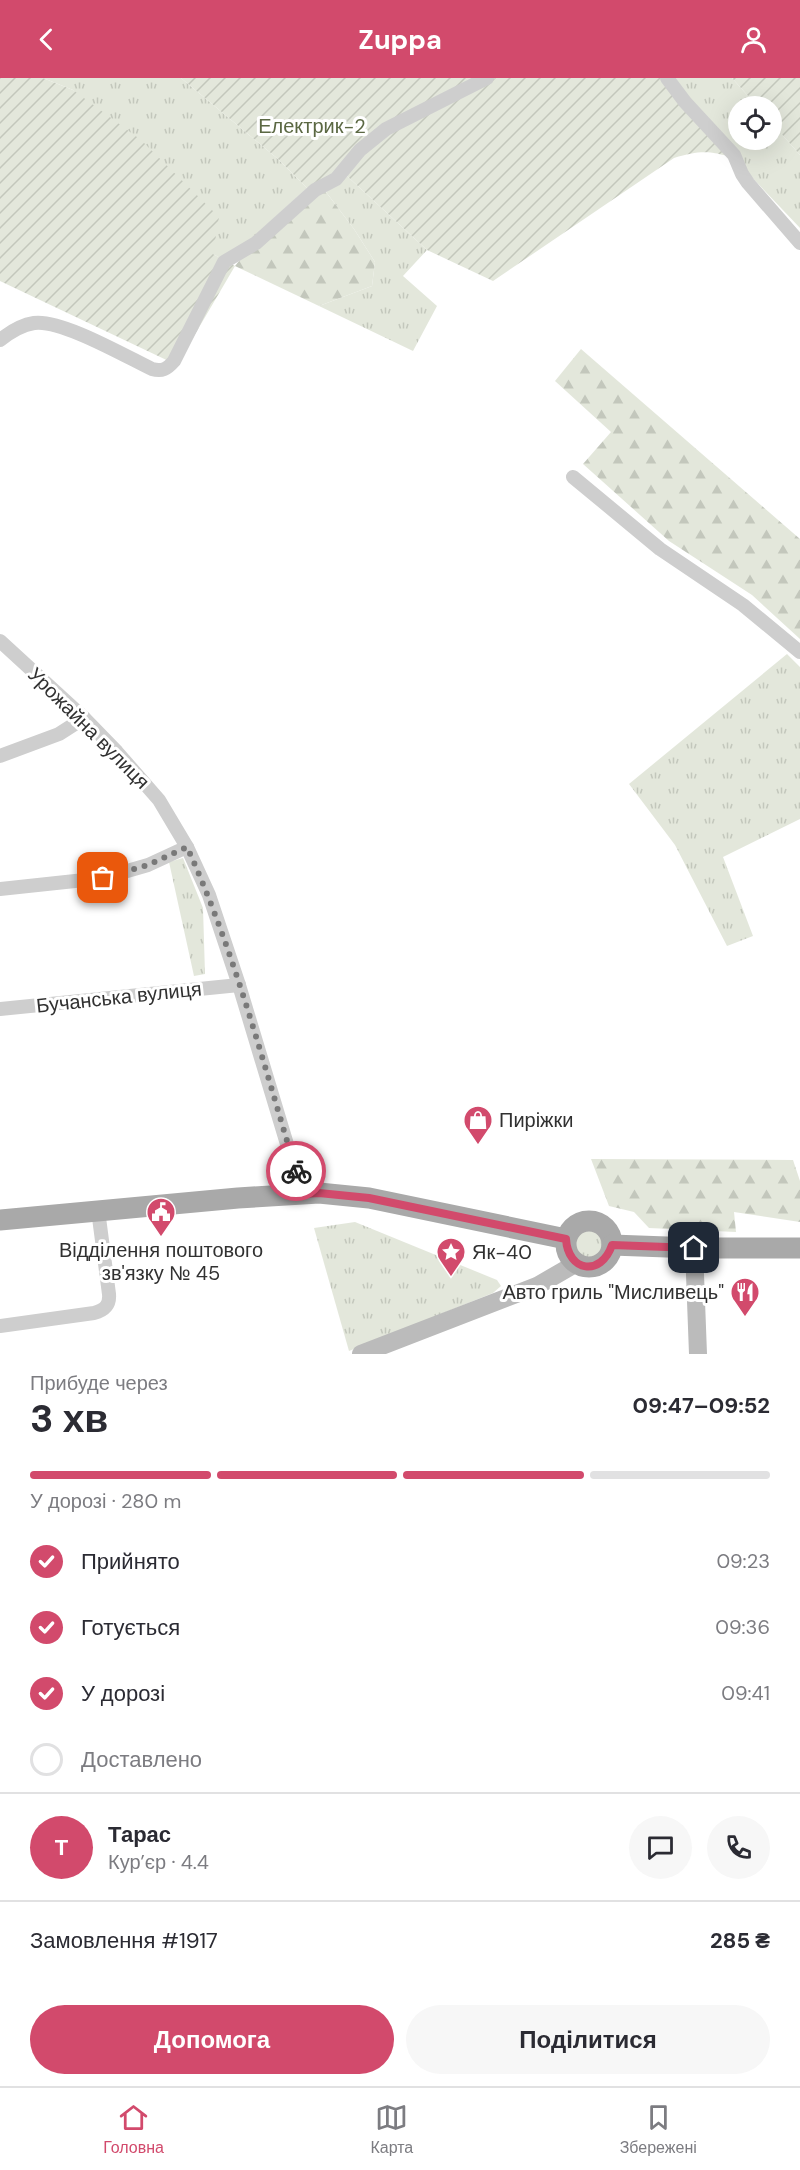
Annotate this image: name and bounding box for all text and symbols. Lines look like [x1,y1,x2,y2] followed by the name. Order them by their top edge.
[358,22,442,57] text: Zuppa
[30,23,63,56] icon: back
[737,23,770,56] icon: person
[728,96,782,150] map controls
[728,96,782,150] button: locate
[258,113,366,139] park label: Електрик-2
[23,662,155,794] street label: Урожайна вулиця
[77,852,128,903] pin
[86,861,119,894] icon: bag
[35,975,203,1019] street label: Бучанська вулиця
[462,1104,494,1146] shop icon: Пиріжки
[499,1107,573,1133] place label: Пиріжки
[266,1141,326,1201] courier
[280,1155,313,1188] icon: bike
[145,1196,177,1238] public building icon: Відділення поштового зв'язку № 45
[668,1222,719,1273] pin
[677,1231,710,1264] icon: home
[435,1236,467,1278] place icon: Як-40
[59,1237,263,1286] place label: Відділення поштового зв'язку № 45
[472,1239,532,1265] place label: Як-40
[729,1276,761,1318] restaurant icon: Авто гриль "Мисливець"
[502,1279,724,1305] place label: Авто гриль "Мисливець"
[30,1370,168,1396] text: Прибуде через
[633,1391,770,1420] text: 09:47–09:52
[30,1393,108,1444] text: 3 хв
[30,1488,181,1514] text: У дорозі · 280 m
[30,1545,63,1578] icon: check
[81,1547,180,1576] text: Прийнято
[716,1548,770,1574] text: 09:23
[30,1611,63,1644] icon: check
[81,1613,180,1642] text: Готується
[715,1614,770,1640] text: 09:36
[30,1677,63,1710] icon: check
[81,1679,165,1708] text: У дорозі
[721,1680,770,1706] text: 09:41
[81,1745,202,1774] text: Доставлено
[629,1816,692,1879] button: chat
[707,1816,770,1879] button: phone
[108,1820,171,1849] text: Тарас
[55,1833,68,1862] text: Т
[108,1849,209,1875] text: Кур’єр · 4.4
[30,1926,218,1955] text: Замовлення #1917
[710,1926,770,1955] text: 285 ₴
[30,2005,394,2074] button: Допомога
[406,2005,770,2074] button: Поділитися
[103,2101,164,2158] tab: Головна
[370,2101,413,2158] tab: Карта
[620,2101,697,2158] tab: Збережені

